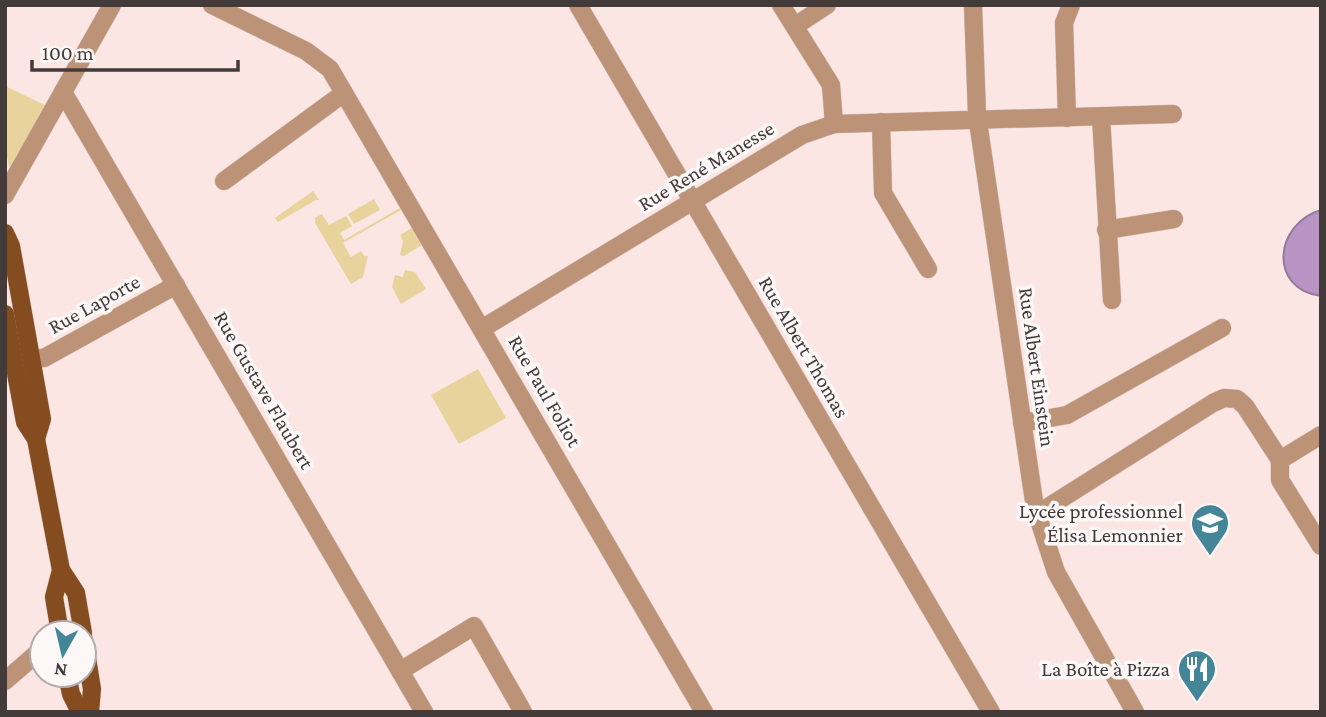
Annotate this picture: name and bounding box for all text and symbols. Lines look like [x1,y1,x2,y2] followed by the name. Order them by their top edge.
[32,28,238,72] scale bar
[42,41,94,65] text: 100 m
[634,116,778,216] street label: Rue René Manesse
[44,269,144,339] street label: Rue Laporte
[754,272,854,422] street label: Rue Albert Thomas
[1014,286,1060,448] street label: Rue Albert Einstein
[209,307,320,474] street label: Rue Gustave Flaubert
[503,331,587,452] street label: Rue Paul Foliot
[1019,499,1184,547] place label: Lycée professionnel Élisa Lemonnier
[1189,502,1231,557] school or university icon: Lycée professionnel Élisa Lemonnier
[28,619,98,689] north arrow
[1176,648,1218,703] restaurant icon: La Boîte à Pizza
[1041,657,1170,681] place label: La Boîte à Pizza
[53,659,69,682] text: N

